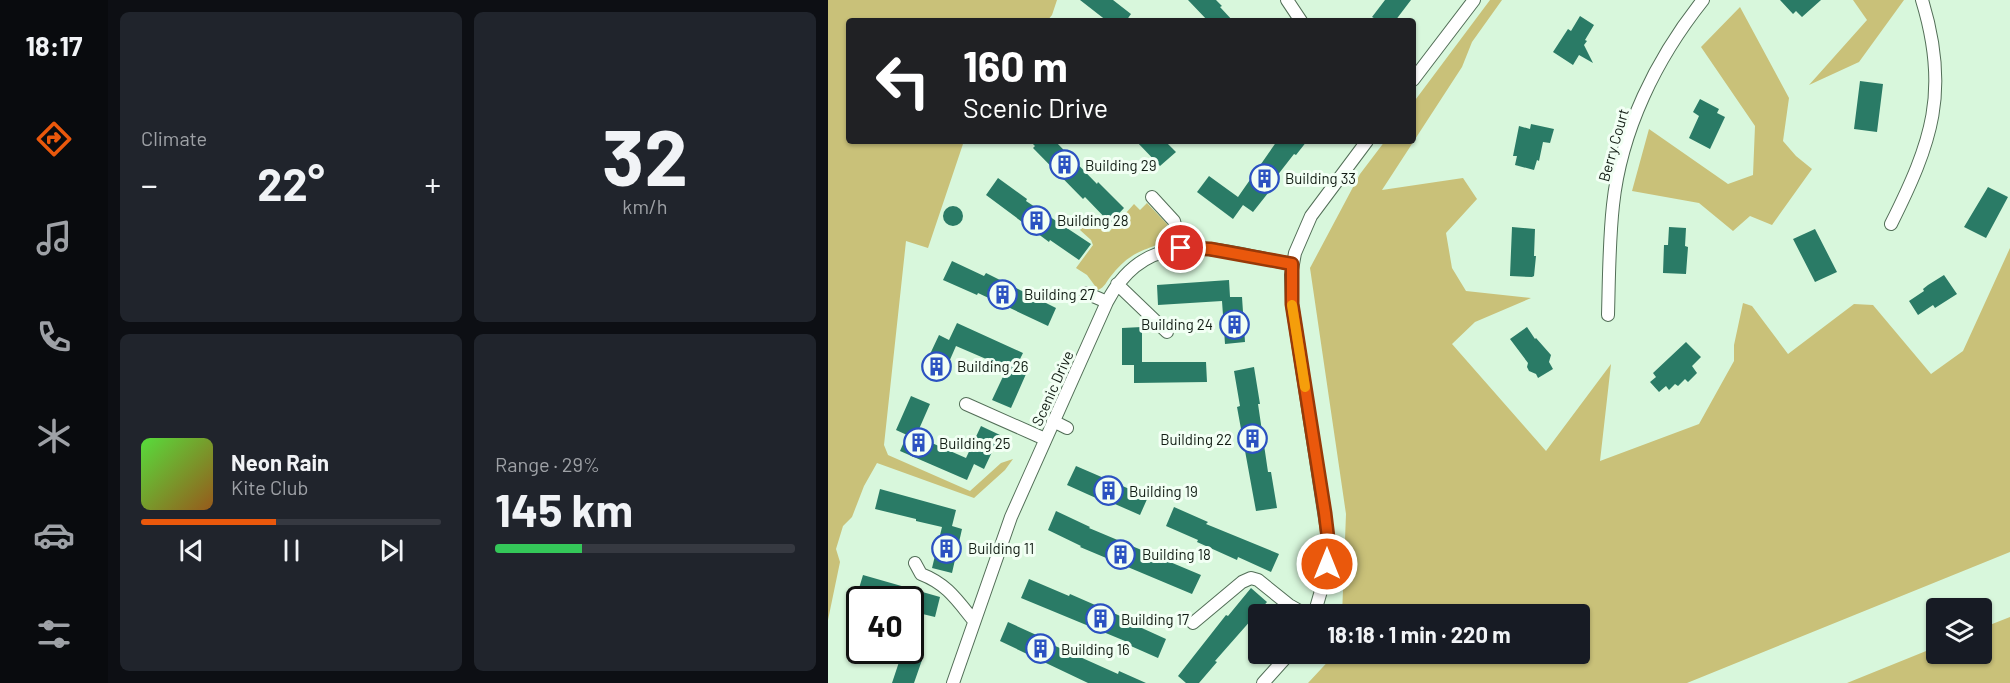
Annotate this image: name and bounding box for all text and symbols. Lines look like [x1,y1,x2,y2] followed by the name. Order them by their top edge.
[26,29,82,61] text: 18:17
[963,40,1068,90] text: 160 m
[864,42,942,120] icon: left
[963,91,1108,123] text: Scenic Drive
[1594,106,1632,184] street label: Berry Court
[602,108,688,202] text: 32
[33,118,75,160] icon: directions
[141,126,207,150] text: Climate
[1048,149,1080,181] building icon: Building 29
[257,156,325,210] text: 22°
[1085,156,1157,174] place label: Building 29
[1248,162,1280,194] building icon: Building 33
[141,164,158,204] text: −
[424,164,441,204] text: +
[1285,169,1356,187] place label: Building 33
[622,194,668,218] text: km/h
[1020,204,1052,236] building icon: Building 28
[1057,211,1129,229] place label: Building 28
[33,217,75,259] icon: music
[1155,222,1206,273] pin
[1164,231,1197,264] icon: arrive
[987,278,1019,310] building icon: Building 27
[1024,285,1095,303] place label: Building 27
[1218,308,1250,340] building icon: Building 24
[1141,315,1213,333] place label: Building 24
[33,316,75,358] icon: phone
[1027,348,1077,428] street label: Scenic Drive
[920,350,952,382] building icon: Building 26
[957,357,1028,375] place label: Building 26
[33,415,75,457] icon: climate
[1237,423,1269,455] building icon: Building 22
[902,427,934,459] building icon: Building 25
[1160,430,1232,448] place label: Building 22
[939,434,1010,452] place label: Building 25
[231,449,329,475] text: Neon Rain
[495,452,600,476] text: Range · 29%
[231,475,308,499] text: Kite Club
[1092,475,1124,507] building icon: Building 19
[495,482,633,536] text: 145 km
[1129,482,1198,500] place label: Building 19
[33,514,75,556] icon: car
[931,532,963,564] building icon: Building 11
[1295,532,1359,596] position arrow
[175,534,208,567] icon: previous
[275,534,308,567] icon: pause
[375,534,408,567] icon: next
[1105,538,1137,570] building icon: Building 18
[968,539,1034,557] place label: Building 11
[1142,545,1211,563] place label: Building 18
[846,586,924,664] speed limit sign: 40
[1926,598,1992,664] map controls
[1926,598,1992,664] button: layers
[1084,603,1116,635] building icon: Building 17
[1121,610,1189,628] place label: Building 17
[33,613,75,655] icon: filters
[1327,621,1511,647] text: 18:18 · 1 min · 220 m
[1024,633,1056,665] building icon: Building 16
[1061,640,1130,658] place label: Building 16

